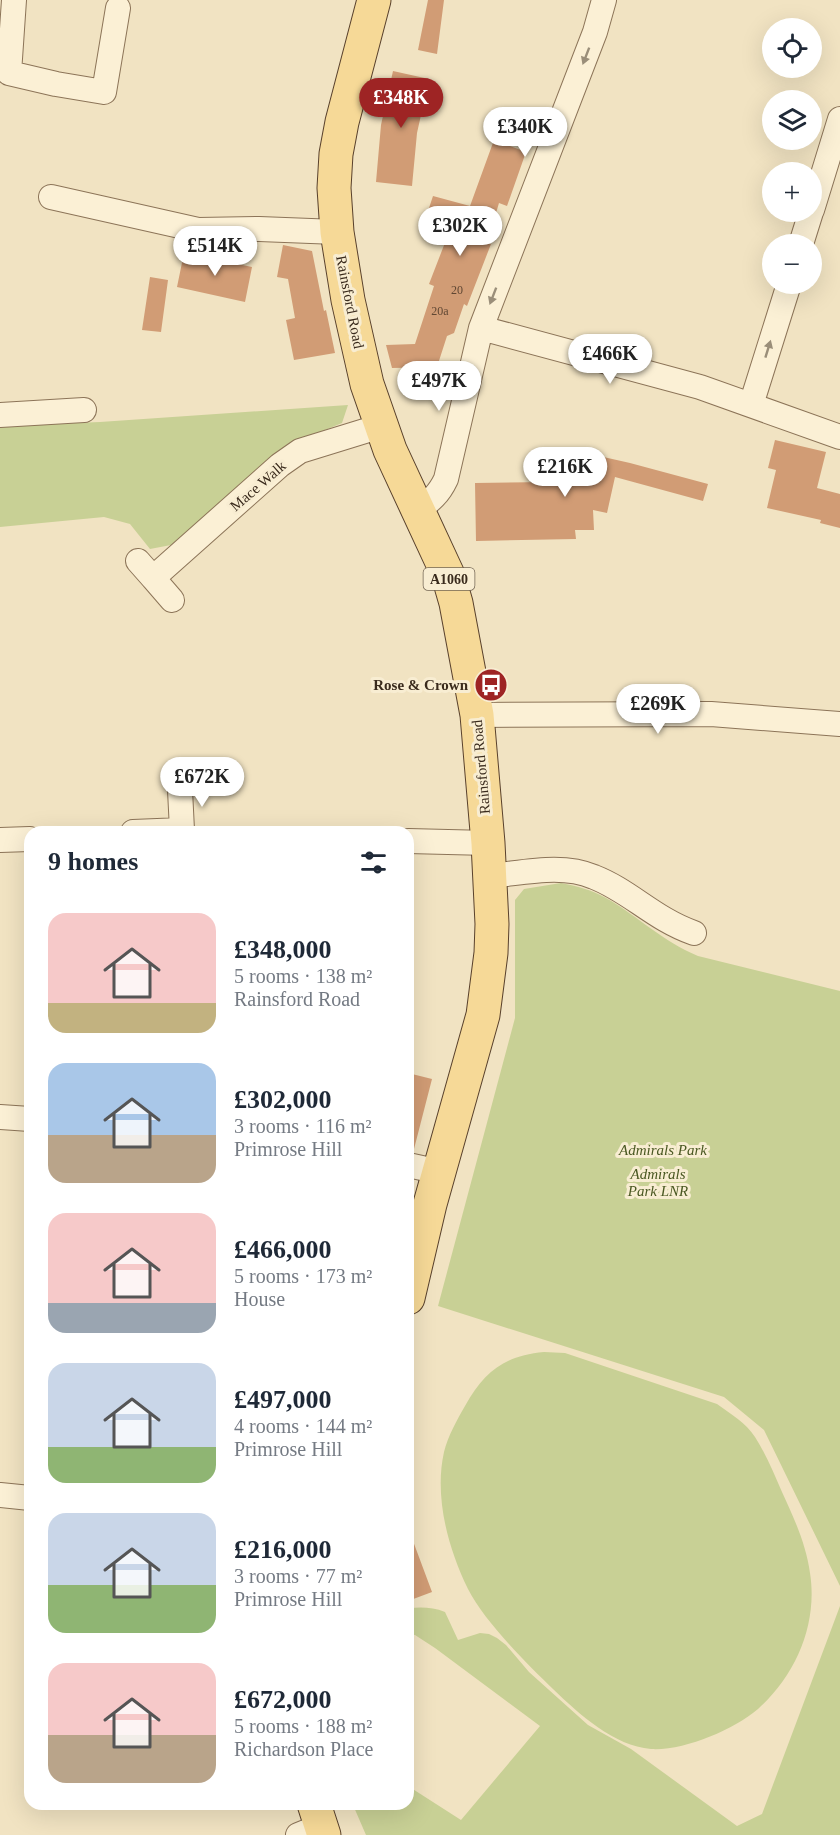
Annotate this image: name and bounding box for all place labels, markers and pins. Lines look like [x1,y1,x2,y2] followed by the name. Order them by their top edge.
[359,78,443,129] pin: £348K
[483,107,567,158] pin: £340K
[418,206,502,257] pin: £302K
[173,226,257,277] pin: £514K
[568,334,652,385] pin: £466K
[397,361,481,412] pin: £497K
[523,447,607,498] pin: £216K
[473,667,509,703] bus stop icon: Rose & Crown
[373,677,469,693] place label: Rose & Crown
[616,684,700,735] pin: £269K
[160,757,244,808] pin: £672K

